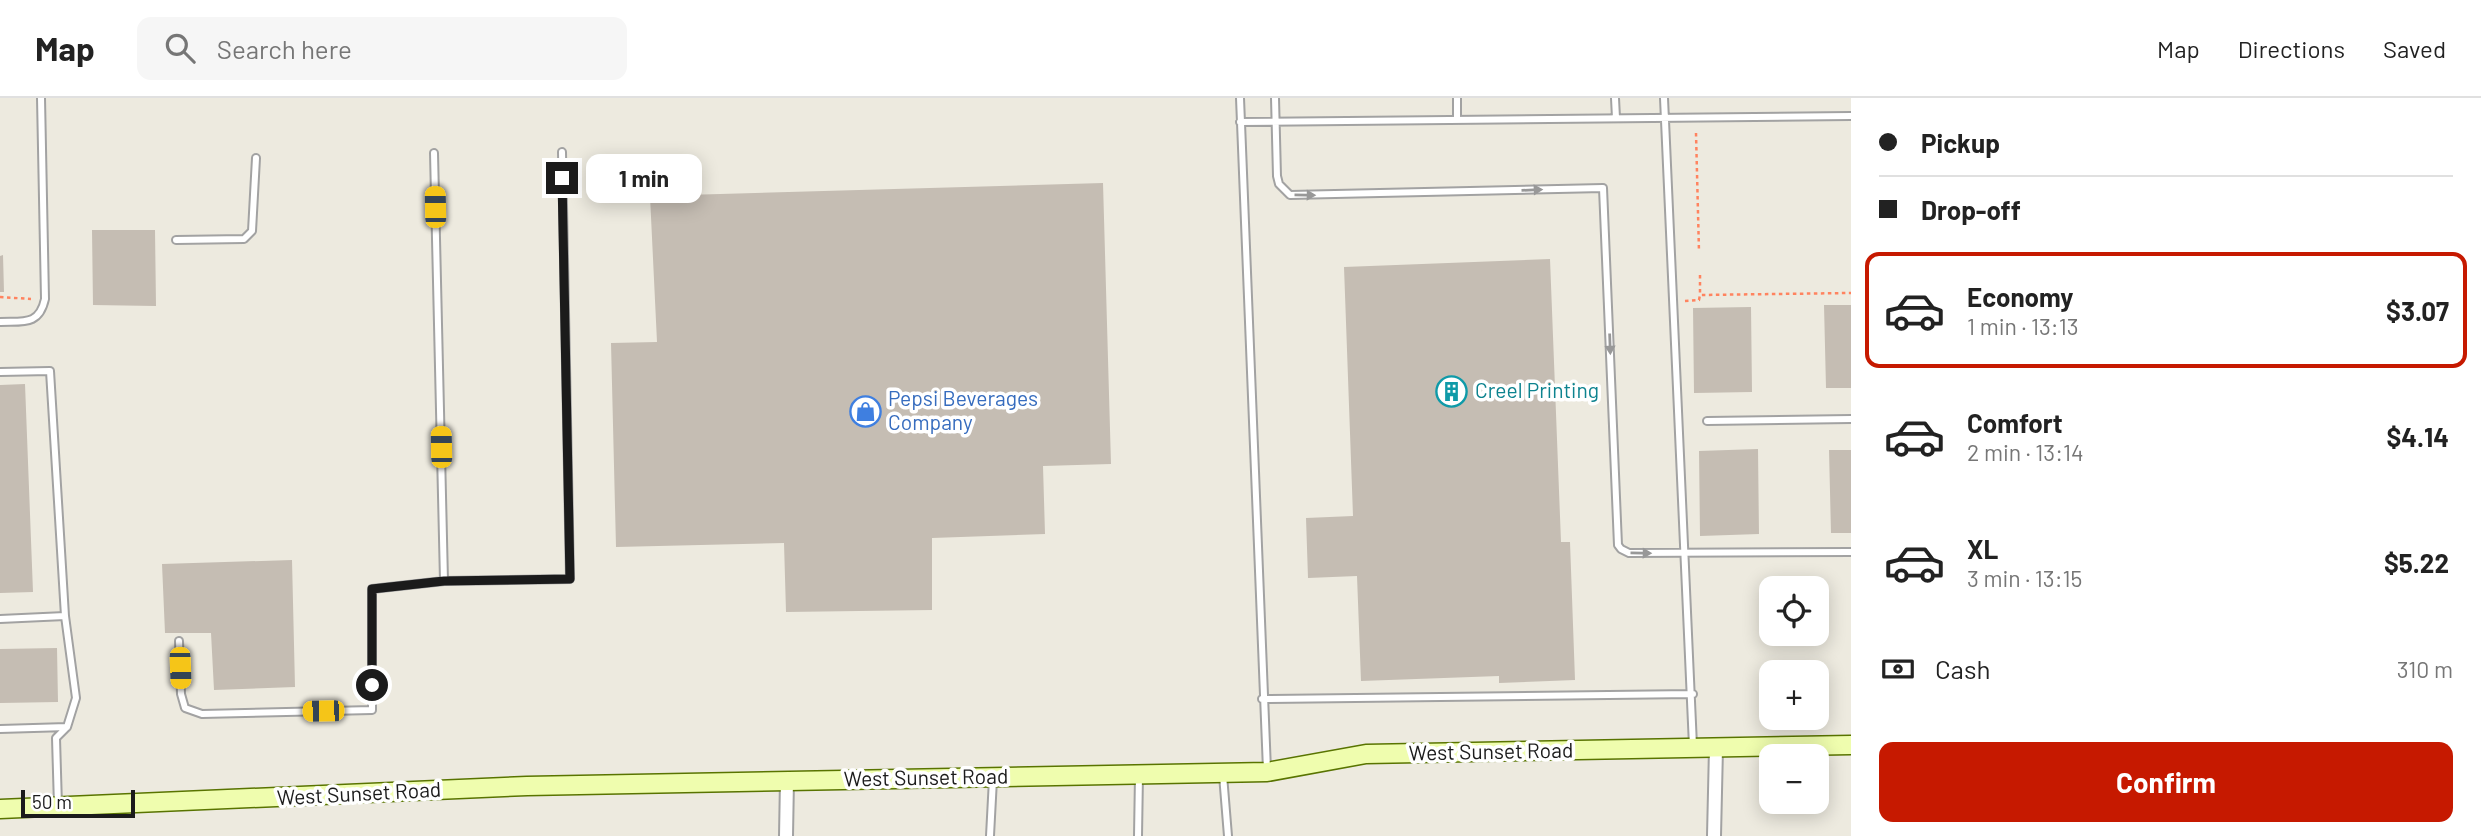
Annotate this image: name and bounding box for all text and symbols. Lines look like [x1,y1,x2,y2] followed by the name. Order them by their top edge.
[137,17,627,80] search box
[35,28,95,68] text: Map
[161,29,199,67] icon: search
[217,33,352,64] text: Search here
[2157,34,2200,63] text: Map
[2238,34,2345,63] text: Directions
[2383,34,2446,63] text: Saved
[1921,127,2000,158] text: Pickup
[586,154,702,202] callout: 1 min
[546,162,578,194] route end
[619,164,669,192] text: 1 min
[1521,184,1543,195] one-way arrow
[425,186,446,228] car
[1294,190,1316,201] one-way arrow
[1921,194,2021,225] text: Drop-off
[1883,279,1946,342] icon: car
[1967,281,2073,312] text: Economy
[2386,295,2449,326] text: $3.07
[1967,312,2079,340] text: 1 min · 13:13
[1604,333,1615,355] one-way arrow
[1435,374,1469,408] building icon: Creel Printing
[1475,377,1599,402] place label: Creel Printing
[888,385,1038,434] place label: Pepsi Beverages Company
[848,394,882,428] shop icon: Pepsi Beverages Company
[1883,405,1946,468] icon: car
[1967,407,2063,438] text: Comfort
[2386,421,2449,452] text: $4.14
[431,426,452,468] car
[1967,438,2084,466] text: 2 min · 13:14
[1883,531,1946,594] icon: car
[1967,533,1998,564] text: XL
[1631,547,1653,559] one-way arrow
[2384,547,2449,578] text: $5.22
[1967,564,2082,592] text: 3 min · 13:15
[1759,576,1829,814] map controls
[1759,576,1829,646] button: locate
[169,647,192,689] car
[1879,650,1917,688] icon: cash
[1935,653,1990,684] text: Cash
[2397,655,2453,683] text: 310 m
[1759,660,1829,730] button: +
[356,669,388,701] route start
[302,700,345,722] car
[1408,737,1573,764] street label: West Sunset Road
[1879,742,2453,822] button: Confirm
[1759,744,1829,814] button: −
[843,763,1008,790] street label: West Sunset Road
[276,776,442,809] street label: West Sunset Road
[21,787,135,819] scale bar
[32,790,72,813] text: 50 m

